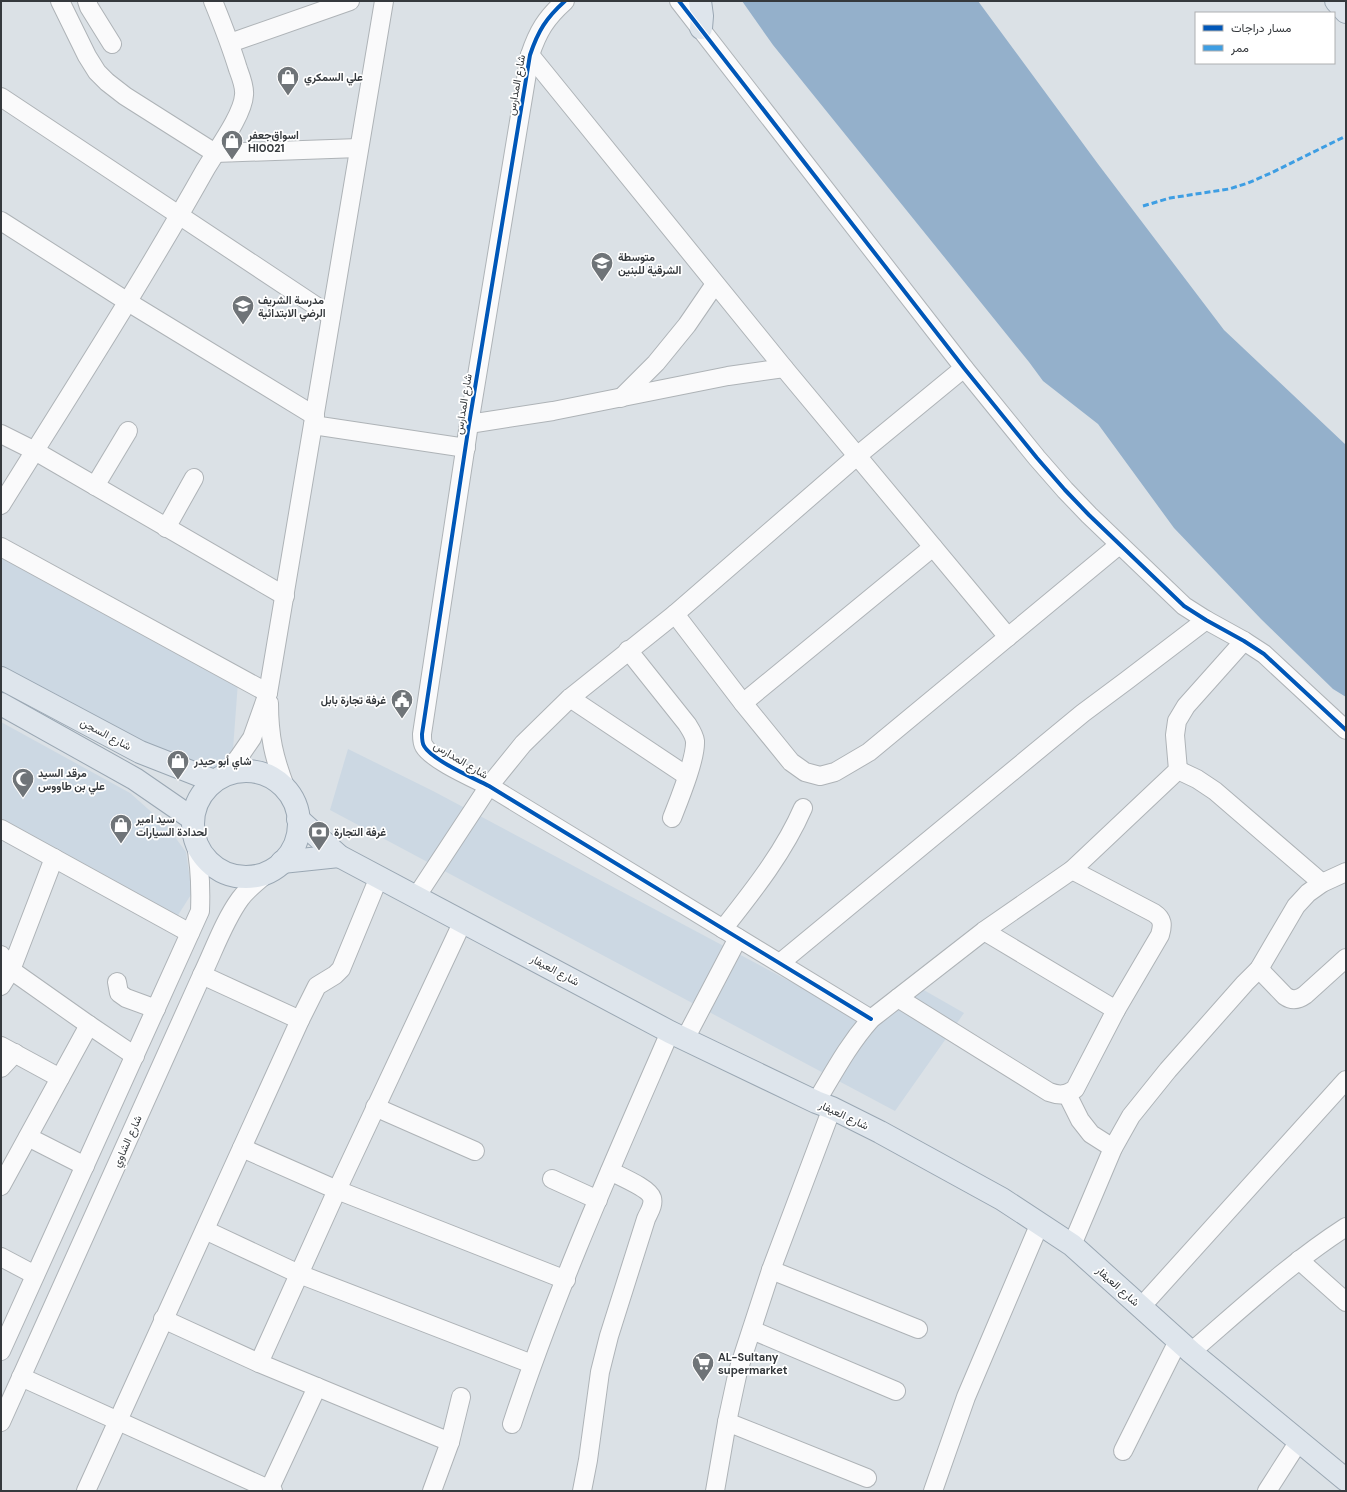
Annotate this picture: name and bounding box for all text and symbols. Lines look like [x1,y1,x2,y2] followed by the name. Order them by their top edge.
[1195,12,1335,64] legend
[1231,20,1291,36] text: مسار دراجات
[1230,40,1249,56] text: ممر
[504,53,529,117] street label: شارع المدارس
[275,64,301,97] shop icon: علي السمكري
[304,70,363,86] place label: علي السمكري
[219,128,245,161] shop icon: اسواق‌جعفر Hl0021
[247,128,299,155] place label: اسواق‌جعفر Hl0021
[589,250,615,283] school or university icon: متوسطة الشرقية للبنين
[618,250,682,277] place label: متوسطة الشرقية للبنين
[230,293,256,326] school or university icon: مدرسة الشريف الرضي الابتدائية
[258,293,326,322] place label: مدرسة الشريف الرضي الابتدائية
[451,372,476,436] street label: شارع المدارس
[389,687,415,720] public building icon: غرفة تجارة بابل
[321,693,386,707] place label: غرفة تجارة بابل
[78,715,134,754] street label: شارع السجن
[431,738,491,783] street label: شارع المدارس
[165,748,191,781] shop icon: شاي أبو حيدر
[193,754,252,770] place label: شاي أبو حيدر
[10,766,36,799] mosque icon: مرقد السيد علي بن طاووس
[38,766,105,795] place label: مرقد السيد علي بن طاووس
[108,812,134,845] shop icon: سيد امير لحدادة السيارات
[135,812,207,839] place label: سيد امير لحدادة السيارات
[306,819,332,852] bank icon: غرفة التجارة
[334,825,386,839] place label: غرفة التجارة
[527,951,582,990] street label: شارع العيفار
[816,1097,871,1134] street label: شارع العيفار
[109,1112,148,1170] street label: شارع الشاوي
[1092,1262,1143,1310] street label: شارع العيفار
[690,1350,716,1383] supermarket icon: AL-Sultany supermarket
[718,1350,788,1377] place label: AL-Sultany supermarket

